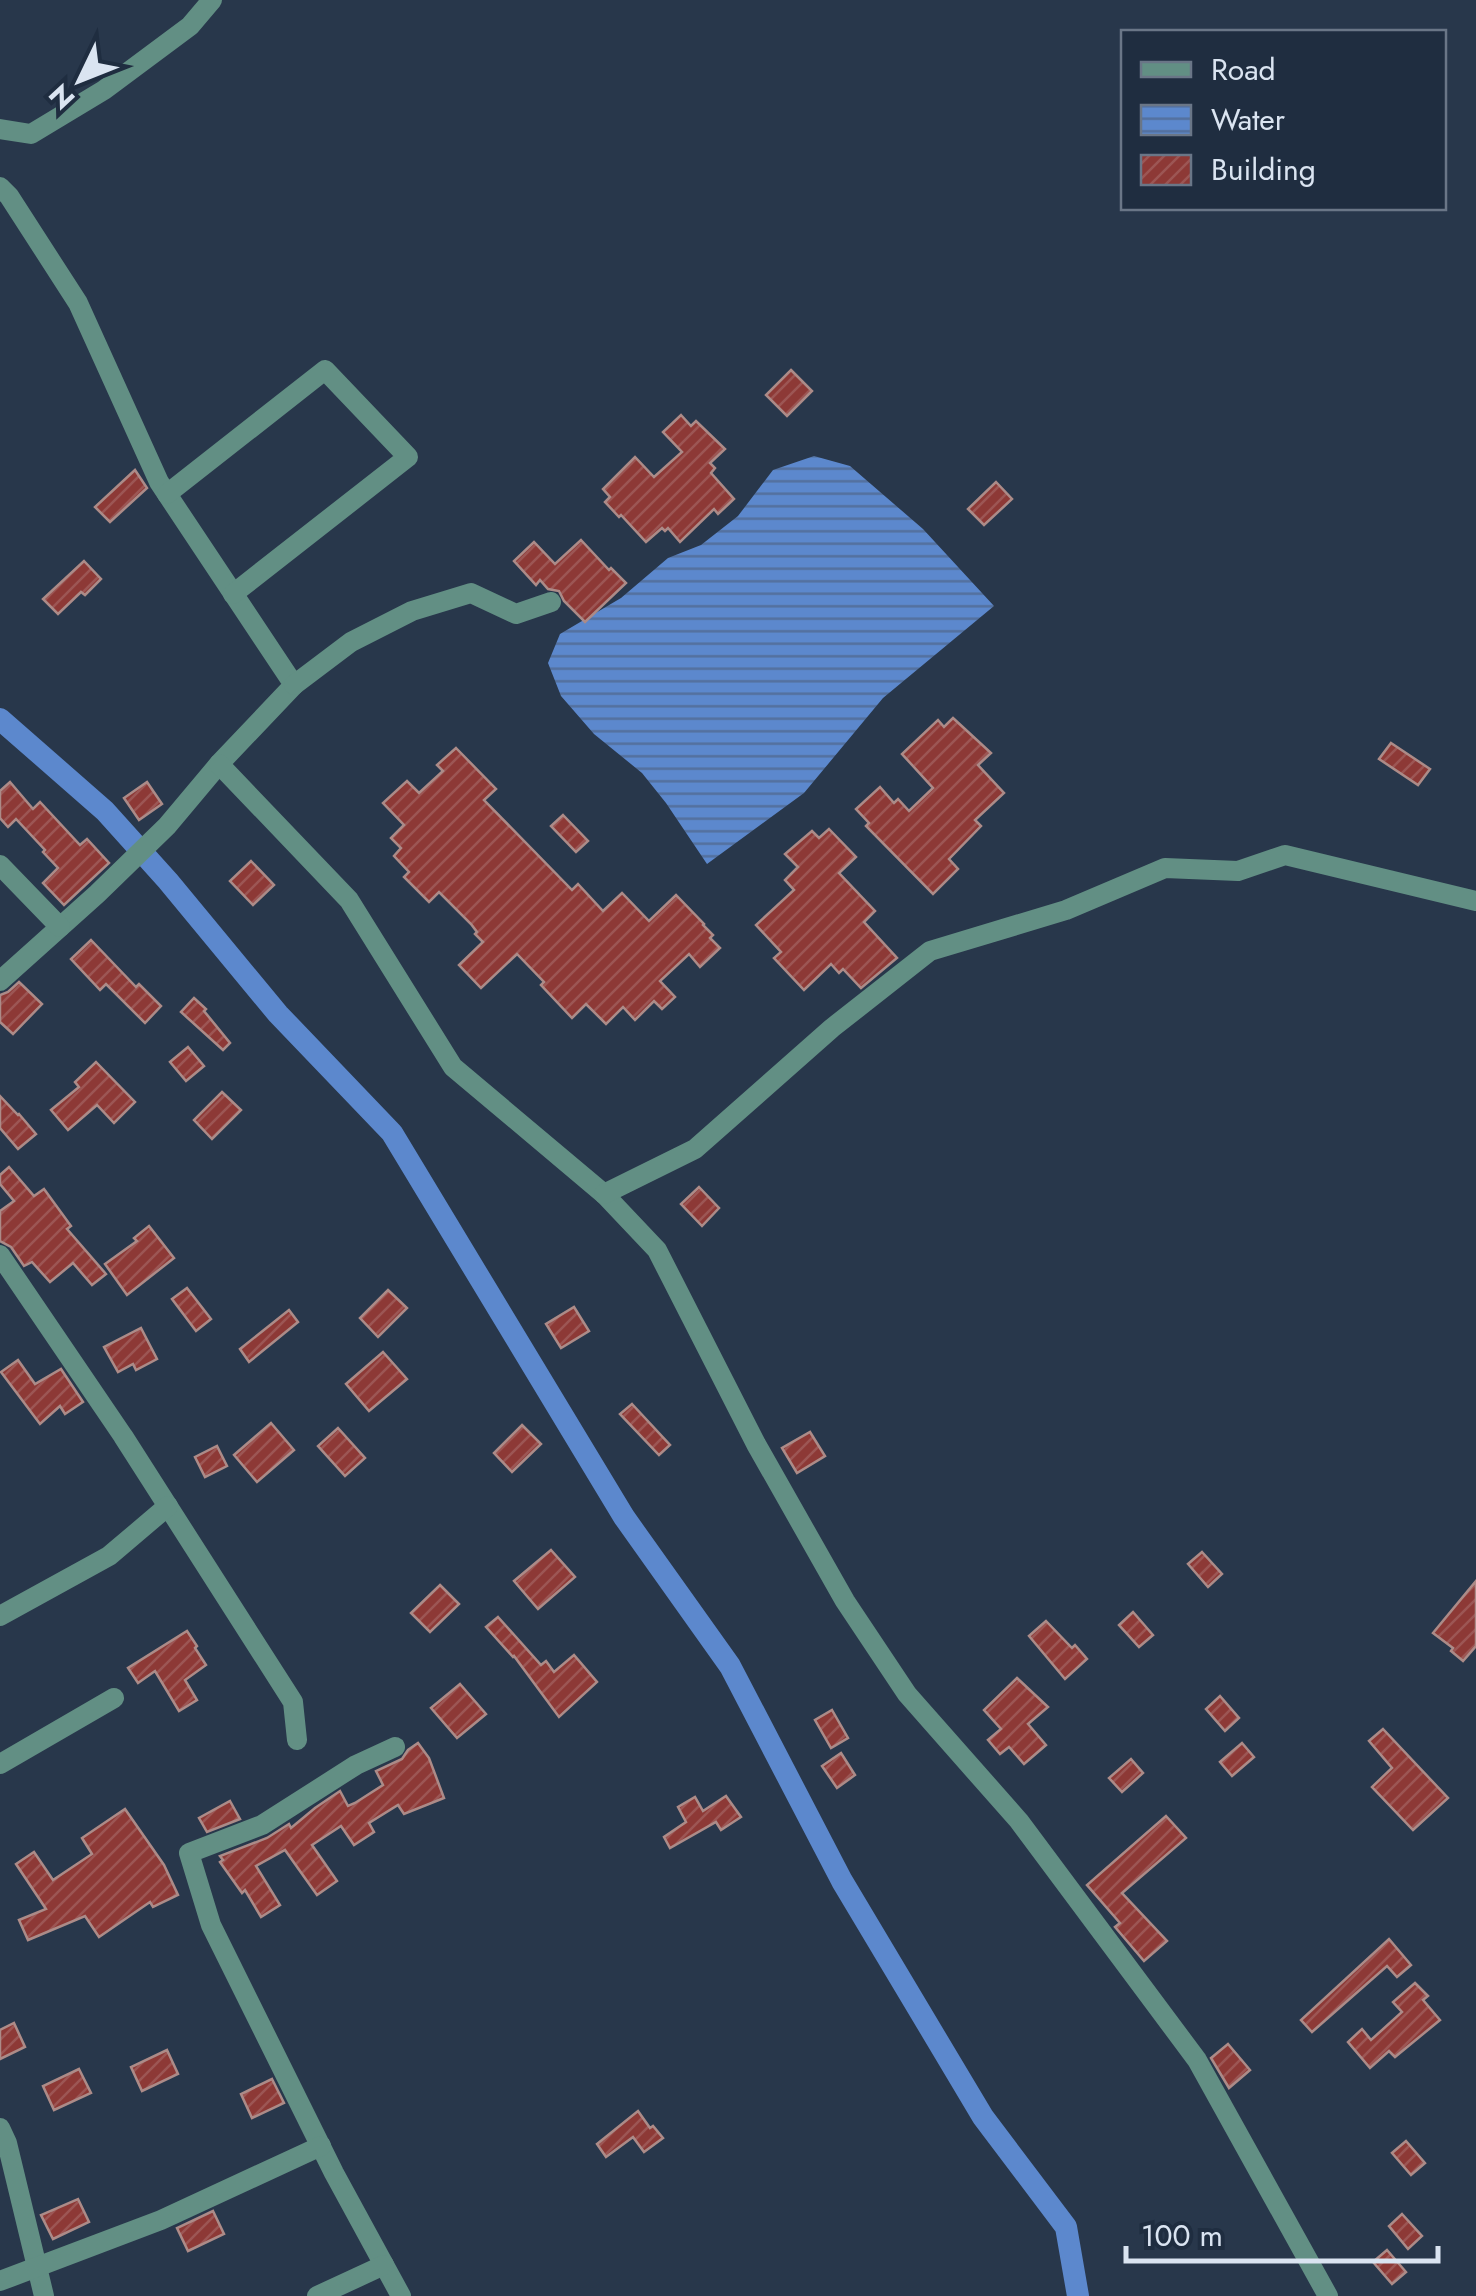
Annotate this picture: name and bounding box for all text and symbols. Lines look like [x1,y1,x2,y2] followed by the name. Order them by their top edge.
[30,30,130,130] north arrow
[1121,30,1446,210] legend
[1211,48,1276,91] text: Road
[40,75,85,119] text: N
[1211,98,1286,141] text: Water
[1211,148,1316,191] text: Building
[1126,2201,1438,2263] scale bar
[1141,2214,1223,2257] text: 100 m

